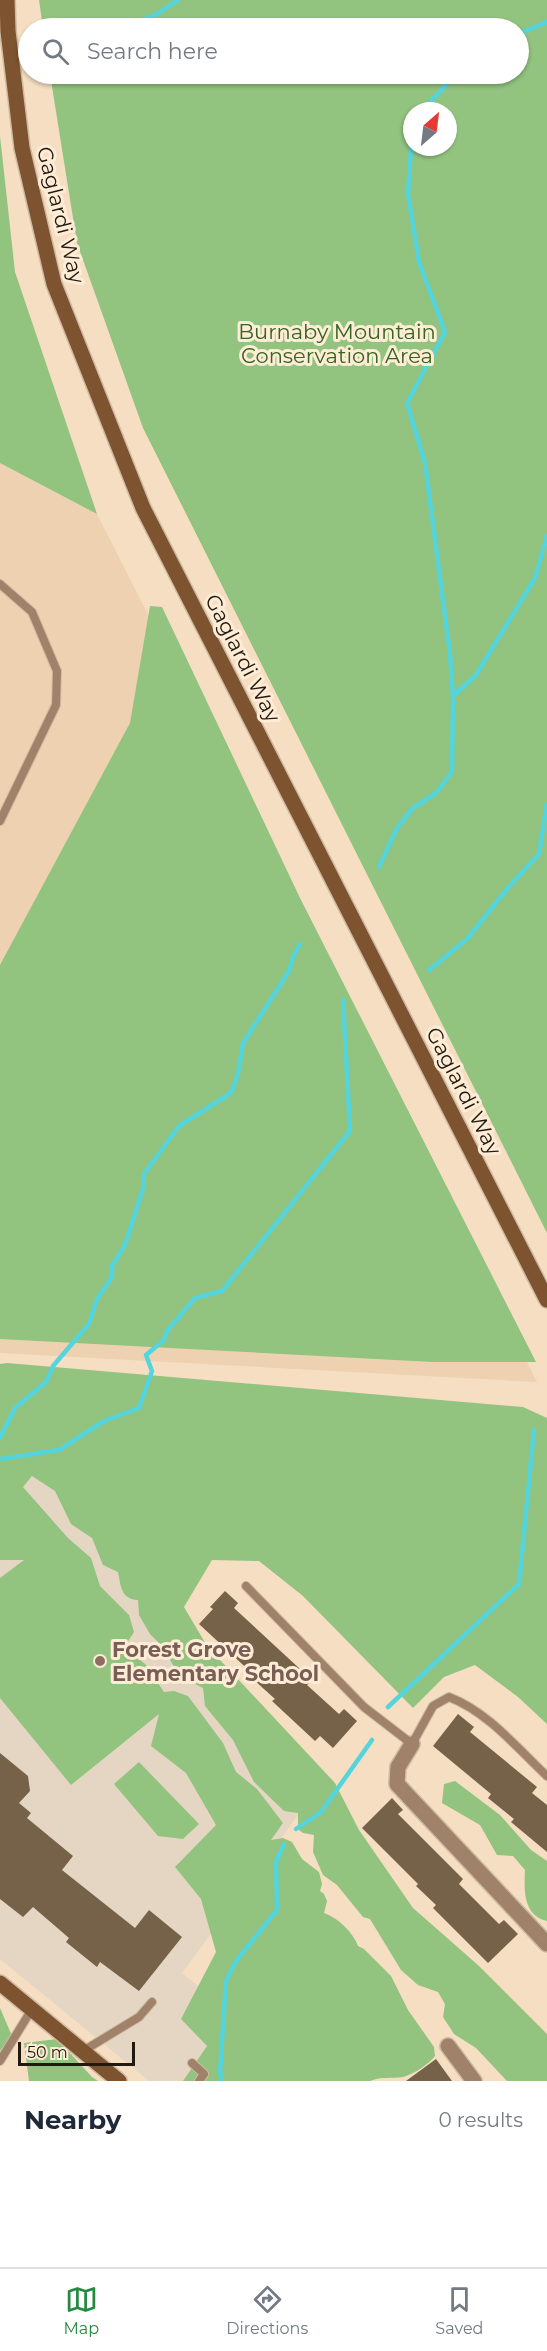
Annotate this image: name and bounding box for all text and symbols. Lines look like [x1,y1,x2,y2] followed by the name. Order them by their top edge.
[18,18,529,84] search box
[39,35,72,68] icon: search
[87,38,218,65] text: Search here
[403,102,457,156] north arrow
[32,144,90,287] street label: Gaglardi Way
[238,319,436,368] park label: Burnaby Mountain Conservation Area
[200,590,286,727] street label: Gaglardi Way
[421,1023,507,1160] street label: Gaglardi Way
[112,1637,319,1686] place label: Forest Grove Elementary School
[93,1654,107,1668] marker: Forest Grove Elementary School
[18,2039,135,2066] scale bar
[27,2043,68,2062] text: 50 m
[24,2104,121,2136] text: Nearby
[438,2108,523,2132] text: 0 results
[64,2283,99,2338] tab: Map
[226,2283,308,2338] tab: Directions
[435,2283,483,2338] tab: Saved

